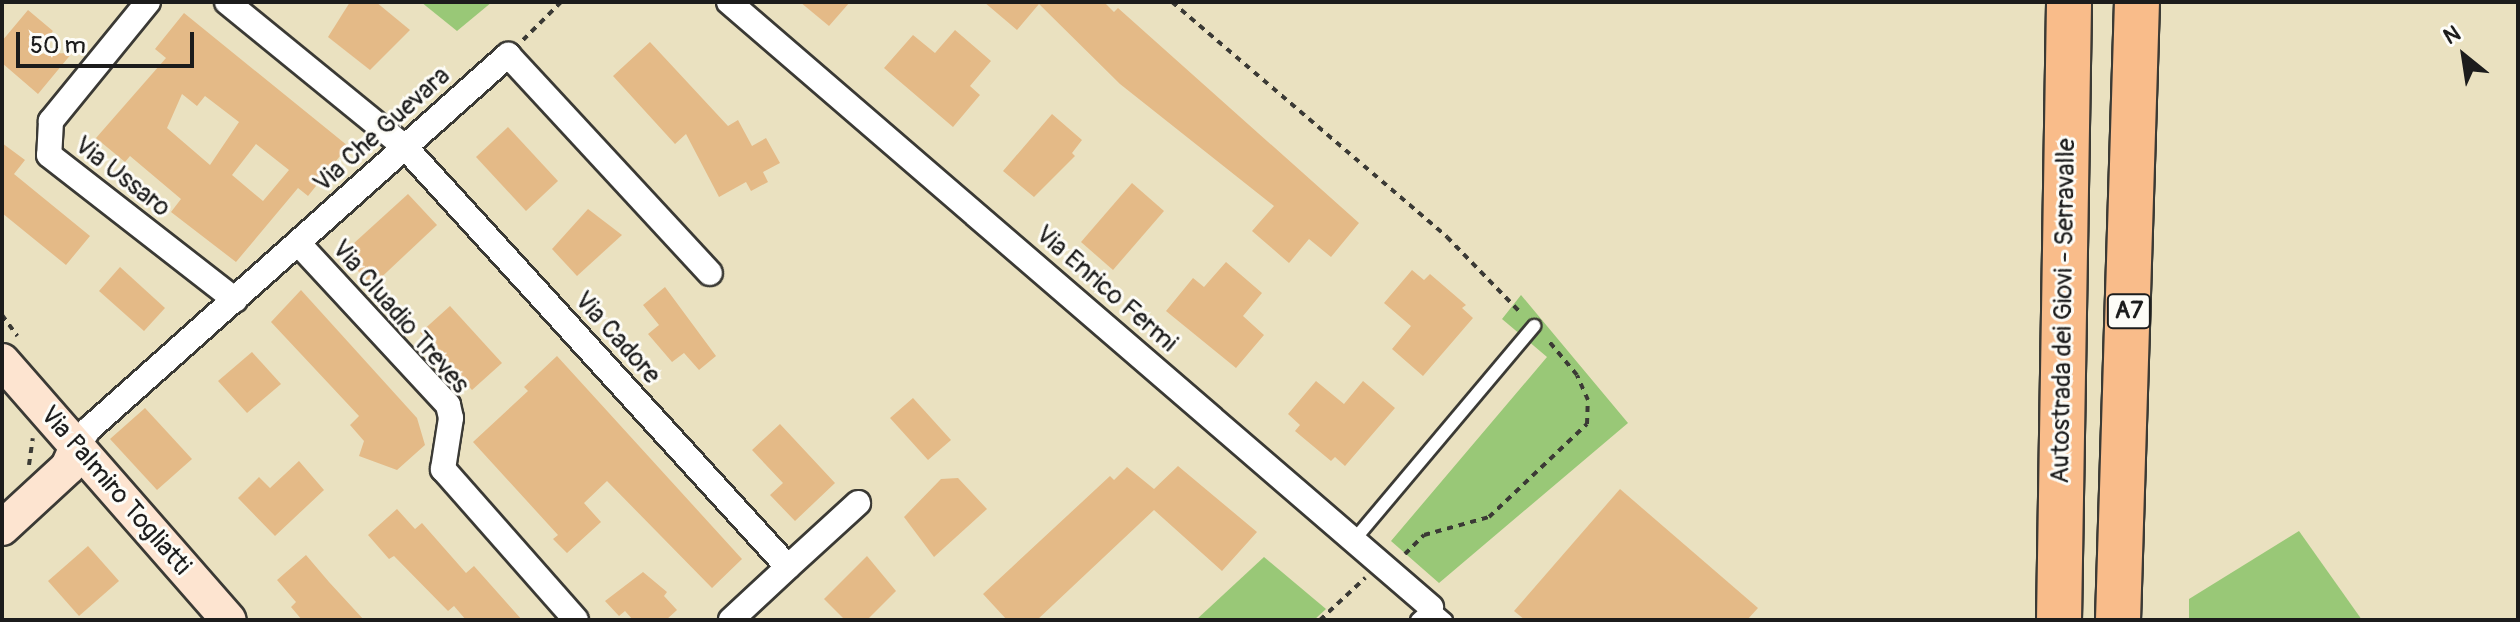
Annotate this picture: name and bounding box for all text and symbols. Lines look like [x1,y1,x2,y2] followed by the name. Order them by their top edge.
[20,16,198,66] scale bar
[2424,16,2504,96] north arrow
[2439,19,2465,51] text: N
[30,31,86,60] text: 50 m
[307,61,457,199] street label: Via Che Guevara
[68,130,176,224] street label: Via Ussaro
[2045,138,2083,484] street label: Autostrada dei Giovi - Serravalle
[1029,219,1183,359] street label: Via Enrico Fermi
[325,234,475,400] street label: Via Cluadio Treves
[567,285,667,391] street label: Via Cadore
[2105,291,2153,331] road number: A7
[33,400,197,582] street label: Via Palmiro Togliatti

